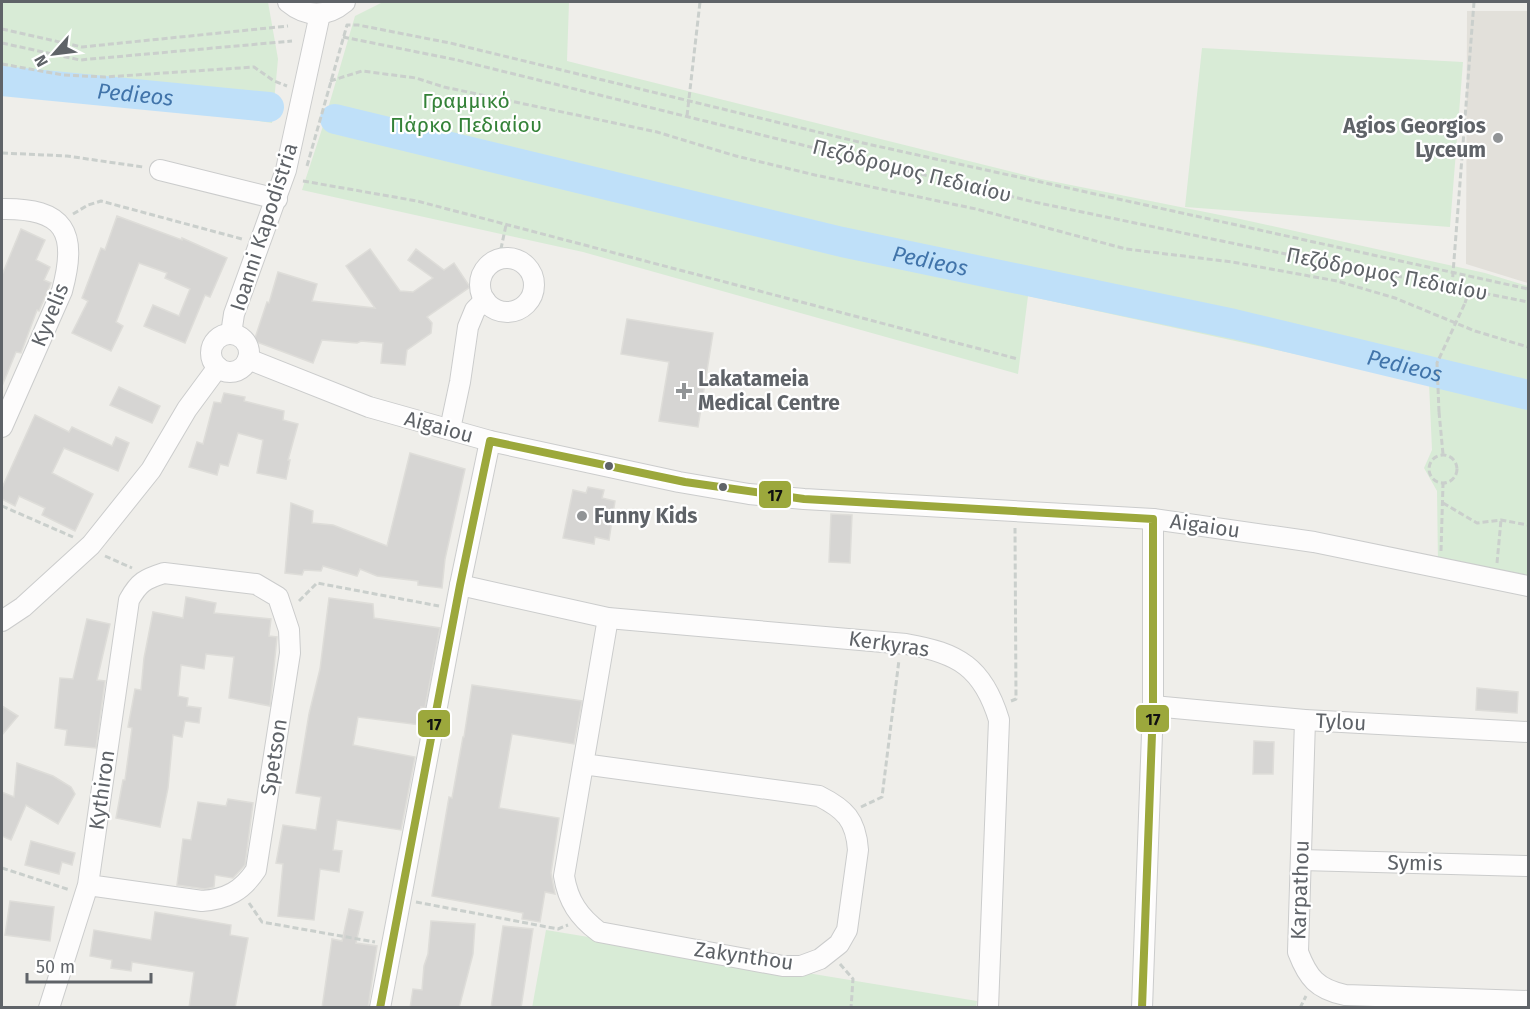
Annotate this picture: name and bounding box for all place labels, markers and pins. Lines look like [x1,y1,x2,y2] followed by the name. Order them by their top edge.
[1342,113,1486,163] place label: Agios Georgios Lyceum
[1491,131,1505,145] marker: Agios Georgios Lyceum
[698,366,840,416] place label: Lakatameia Medical Centre
[675,382,693,400] marker: Lakatameia Medical Centre
[603,460,615,472] unlabelled marker
[717,481,729,493] unlabelled marker
[594,503,697,529] place label: Funny Kids
[575,509,589,523] marker: Funny Kids

